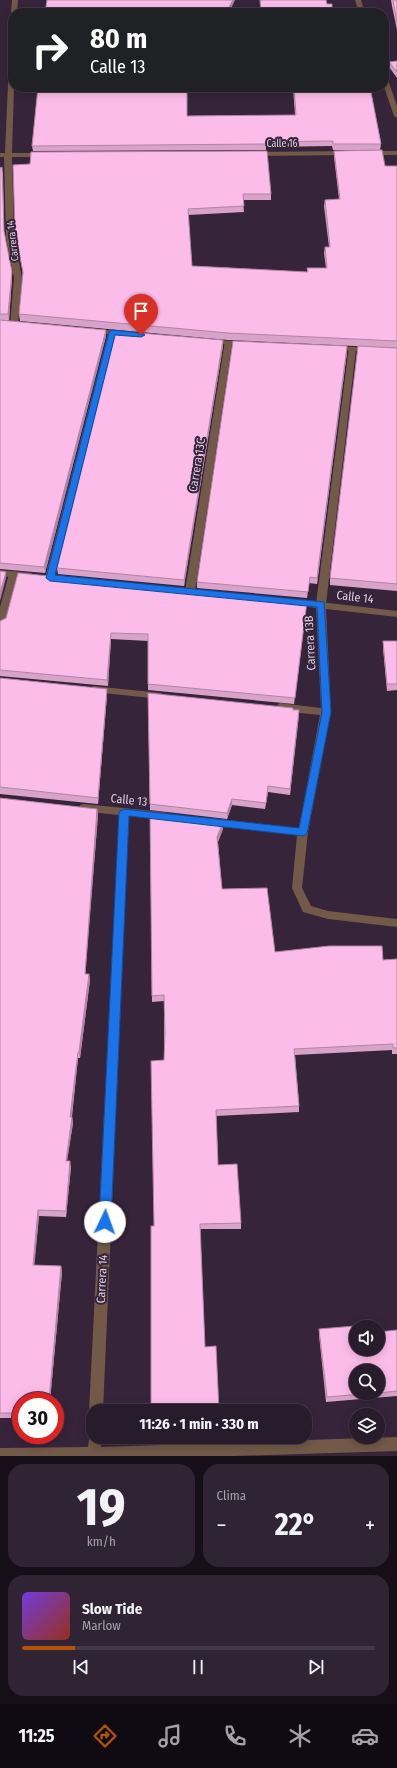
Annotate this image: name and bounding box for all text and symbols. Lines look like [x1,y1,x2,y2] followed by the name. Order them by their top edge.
[90,22,147,55] text: 80 m
[24,24,76,76] icon: right
[90,56,145,78] text: Calle 13
[266,138,298,150] street label: Calle 16
[5,220,21,262] street label: Carrera 14
[124,294,158,335] pin
[130,300,152,322] icon: arrive
[186,437,208,493] street label: Carrera 13C
[336,588,375,606] street label: Calle 14
[302,615,318,671] street label: Carrera 13B
[110,791,148,809] street label: Calle 13
[84,1201,126,1243] position arrow
[94,1254,110,1304] street label: Carrera 14
[349,1320,385,1444] map controls
[349,1320,385,1356] button: sound
[349,1364,385,1400] button: search
[12,1392,64,1444] speed limit sign: 30
[349,1408,385,1444] button: layers
[139,1415,259,1433] text: 11:26 · 1 min · 330 m
[77,1476,126,1539] text: 19
[217,1488,246,1503] text: Clima
[275,1507,317,1543] text: 22°
[217,1512,226,1539] text: −
[365,1512,375,1539] text: +
[87,1534,116,1549] text: km/h
[82,1600,142,1618] text: Slow Tide
[82,1618,121,1633] text: Marlow
[70,1656,92,1678] icon: previous
[187,1656,209,1678] icon: pause
[305,1656,327,1678] icon: next
[91,1722,119,1750] icon: directions
[156,1722,184,1750] icon: music
[221,1722,249,1750] icon: phone
[286,1722,314,1750] icon: climate
[351,1722,379,1750] icon: car
[18,1725,55,1747] text: 11:25

